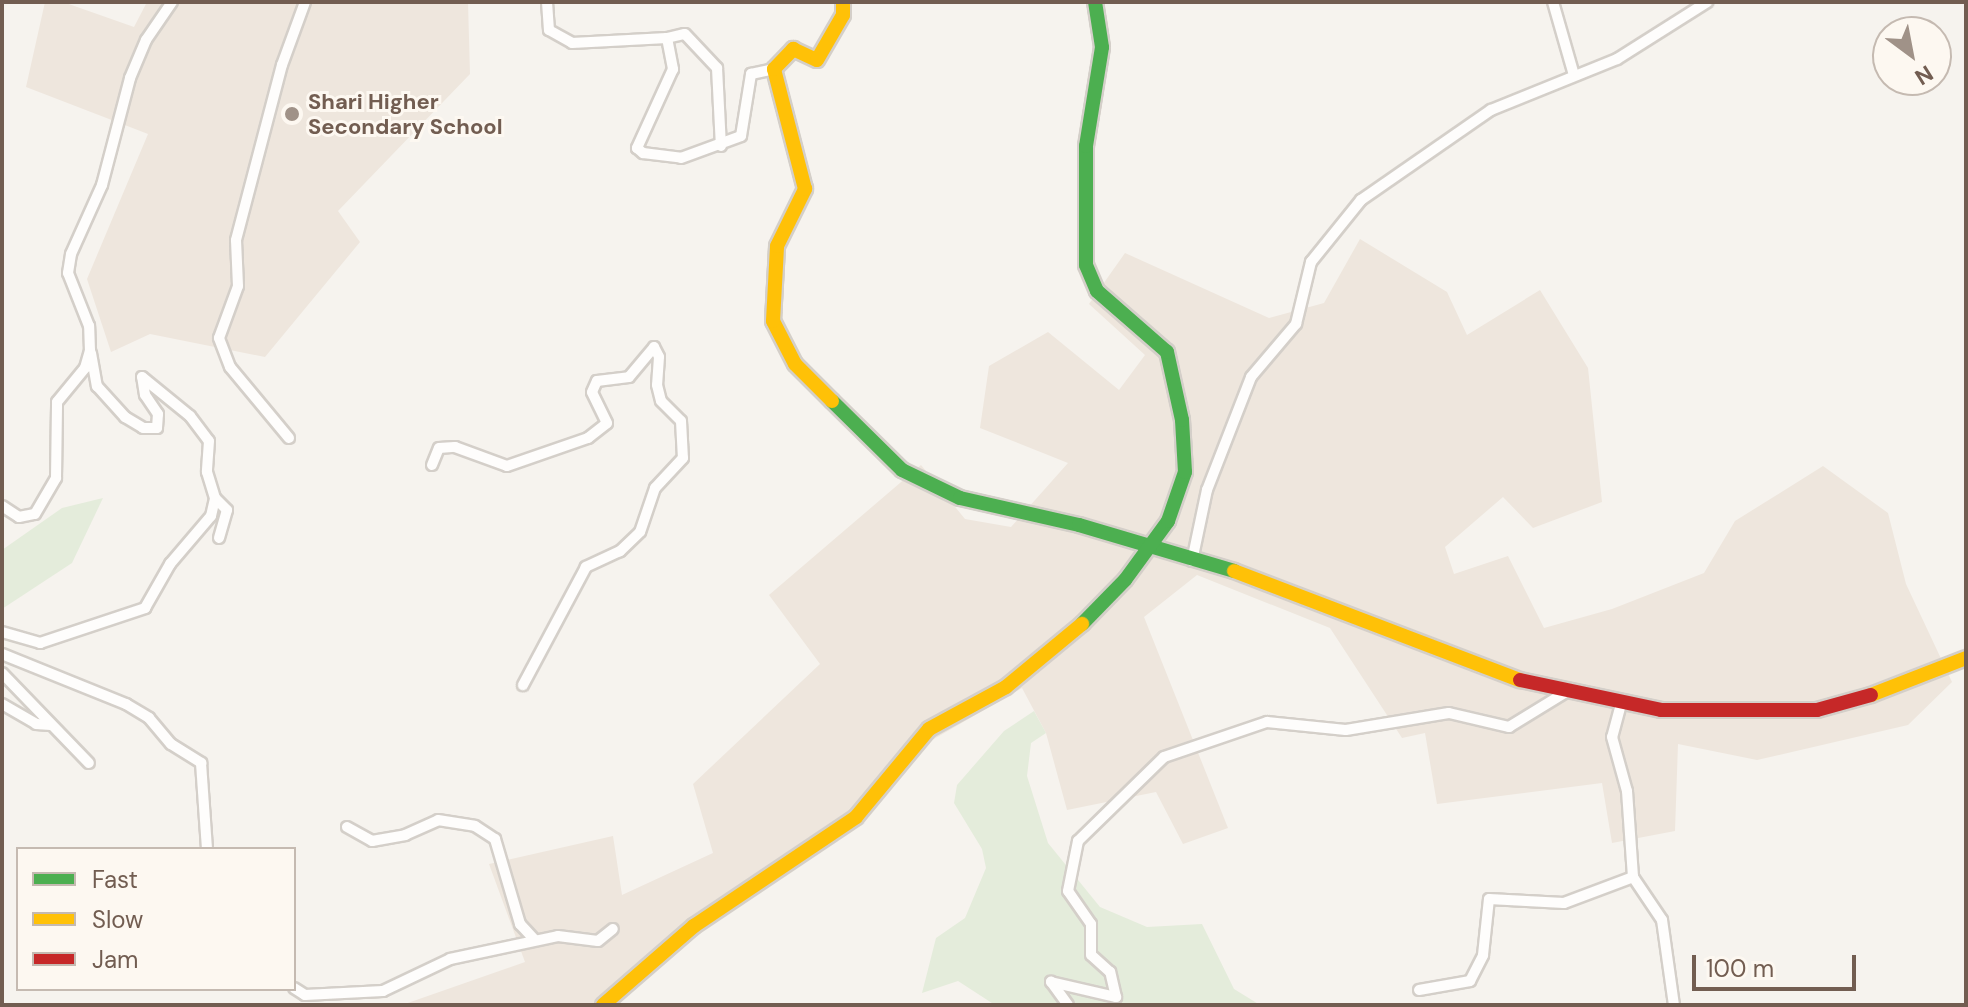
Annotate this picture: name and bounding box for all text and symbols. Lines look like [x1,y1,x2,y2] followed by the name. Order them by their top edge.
[1872,16,1952,96] north arrow
[1909,59,1938,92] text: N
[308,88,503,140] place label: Shari Higher Secondary School
[283,105,301,123] marker: Shari Higher Secondary School
[16,847,296,991] legend
[92,864,138,895] text: Fast
[92,904,143,935] text: Slow
[1696,939,1860,989] scale bar
[92,944,138,975] text: Jam
[1706,953,1774,984] text: 100 m

